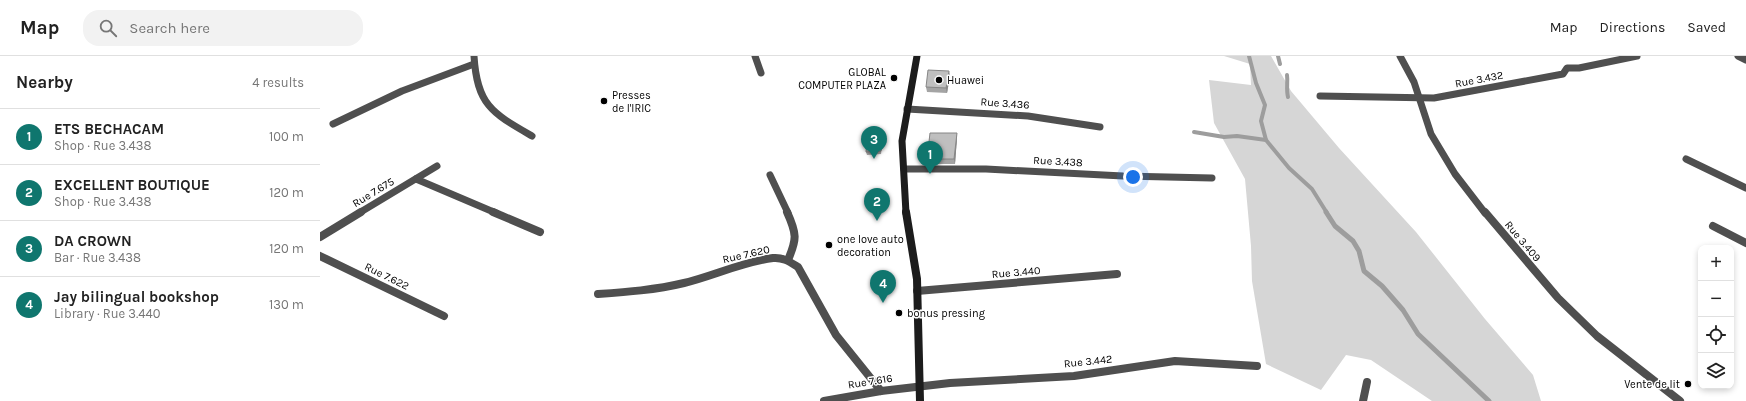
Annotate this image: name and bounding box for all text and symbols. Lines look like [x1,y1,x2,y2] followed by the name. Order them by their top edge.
[83,10,363,46] search box
[20,17,59,39] text: Map
[97,17,119,39] icon: search
[129,19,210,37] text: Search here
[1550,19,1578,36] text: Map
[1600,19,1665,36] text: Directions
[1687,19,1726,36] text: Saved
[798,66,887,92] place label: GLOBAL COMPUTER PLAZA
[1454,68,1504,91] street label: Rue 3.432
[16,72,73,92] text: Nearby
[889,73,899,83] marker: GLOBAL COMPUTER PLAZA
[947,74,984,87] place label: Huawei
[252,75,304,90] text: 4 results
[934,75,944,85] marker: Huawei
[612,89,651,115] place label: Presses de l'IRIC
[980,95,1030,112] street label: Rue 3.436
[599,96,609,106] marker: Presses de l'IRIC
[54,120,164,138] text: ETS BECHACAM
[861,126,887,159] pin: 3
[27,129,31,144] text: 1
[269,129,304,144] text: 100 m
[54,138,151,153] text: Shop · Rue 3.438
[917,141,943,174] pin: 1
[1033,154,1083,169] street label: Rue 3.438
[1123,167,1143,187] your location
[350,175,397,210] street label: Rue 7.675
[54,176,210,194] text: EXCELLENT BOUTIQUE
[25,185,33,200] text: 2
[269,185,304,200] text: 120 m
[864,188,890,221] pin: 2
[54,194,151,209] text: Shop · Rue 3.438
[1502,218,1543,264] street label: Rue 3.409
[54,232,132,250] text: DA CROWN
[837,233,904,259] place label: one love auto decoration
[824,240,834,250] marker: one love auto decoration
[25,241,33,256] text: 3
[269,241,304,256] text: 120 m
[721,243,771,266] street label: Rue 7.620
[1698,245,1734,389] map controls
[1698,245,1734,281] button: +
[54,250,141,265] text: Bar · Rue 3.438
[362,260,411,293] street label: Rue 7.622
[991,264,1041,281] street label: Rue 3.440
[870,270,896,303] pin: 4
[1698,281,1734,317] button: −
[54,288,219,306] text: Jay bilingual bookshop
[25,297,33,312] text: 4
[269,297,304,312] text: 130 m
[54,306,161,321] text: Library · Rue 3.440
[907,307,986,320] place label: bonus pressing
[894,308,904,318] marker: bonus pressing
[1698,317,1734,353] button: locate
[1063,352,1113,371] street label: Rue 3.442
[1698,353,1734,389] button: layers
[847,372,893,391] street label: Rue 7.616
[1624,378,1680,391] place label: Vente de lit
[1683,379,1693,389] marker: Vente de lit

